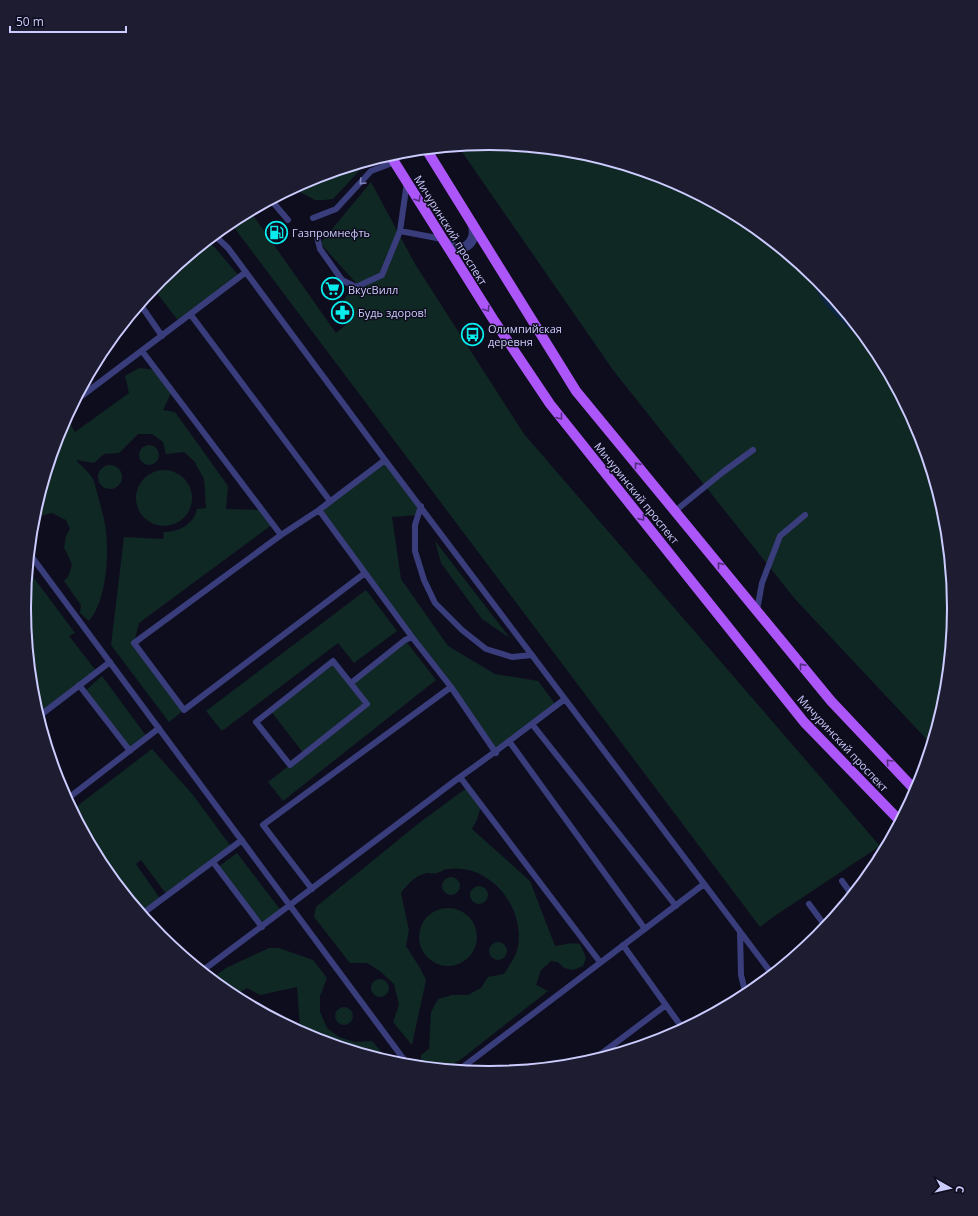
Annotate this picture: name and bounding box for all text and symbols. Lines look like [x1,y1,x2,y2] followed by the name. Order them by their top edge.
[10,8,126,34] scale bar
[16,13,44,30] text: 50 m
[411,172,491,288] street label: Мичуринский проспект
[360,177,367,184] one-way arrow
[413,195,420,202] one-way arrow
[263,219,289,245] fuel station icon: Газпромнефть
[292,225,370,240] place label: Газпромнефть
[319,276,345,302] supermarket icon: ВкусВилл
[348,282,398,297] place label: ВкусВилл
[330,299,356,325] pharmacy icon: Будь здоров!
[358,305,427,320] place label: Будь здоров!
[482,305,489,312] one-way arrow
[459,321,485,347] bus stop icon: Олимпийская деревня
[488,321,562,349] place label: Олимпийская деревня
[556,412,563,419] one-way arrow
[591,439,683,547] street label: Мичуринский проспект
[635,462,642,470] one-way arrow
[637,514,644,521] one-way arrow
[717,563,724,570] one-way arrow
[800,663,807,670] one-way arrow
[794,691,892,795] street label: Мичуринский проспект
[886,759,894,767] one-way arrow
[930,1168,970,1208] north arrow
[952,1185,968,1194] text: С

